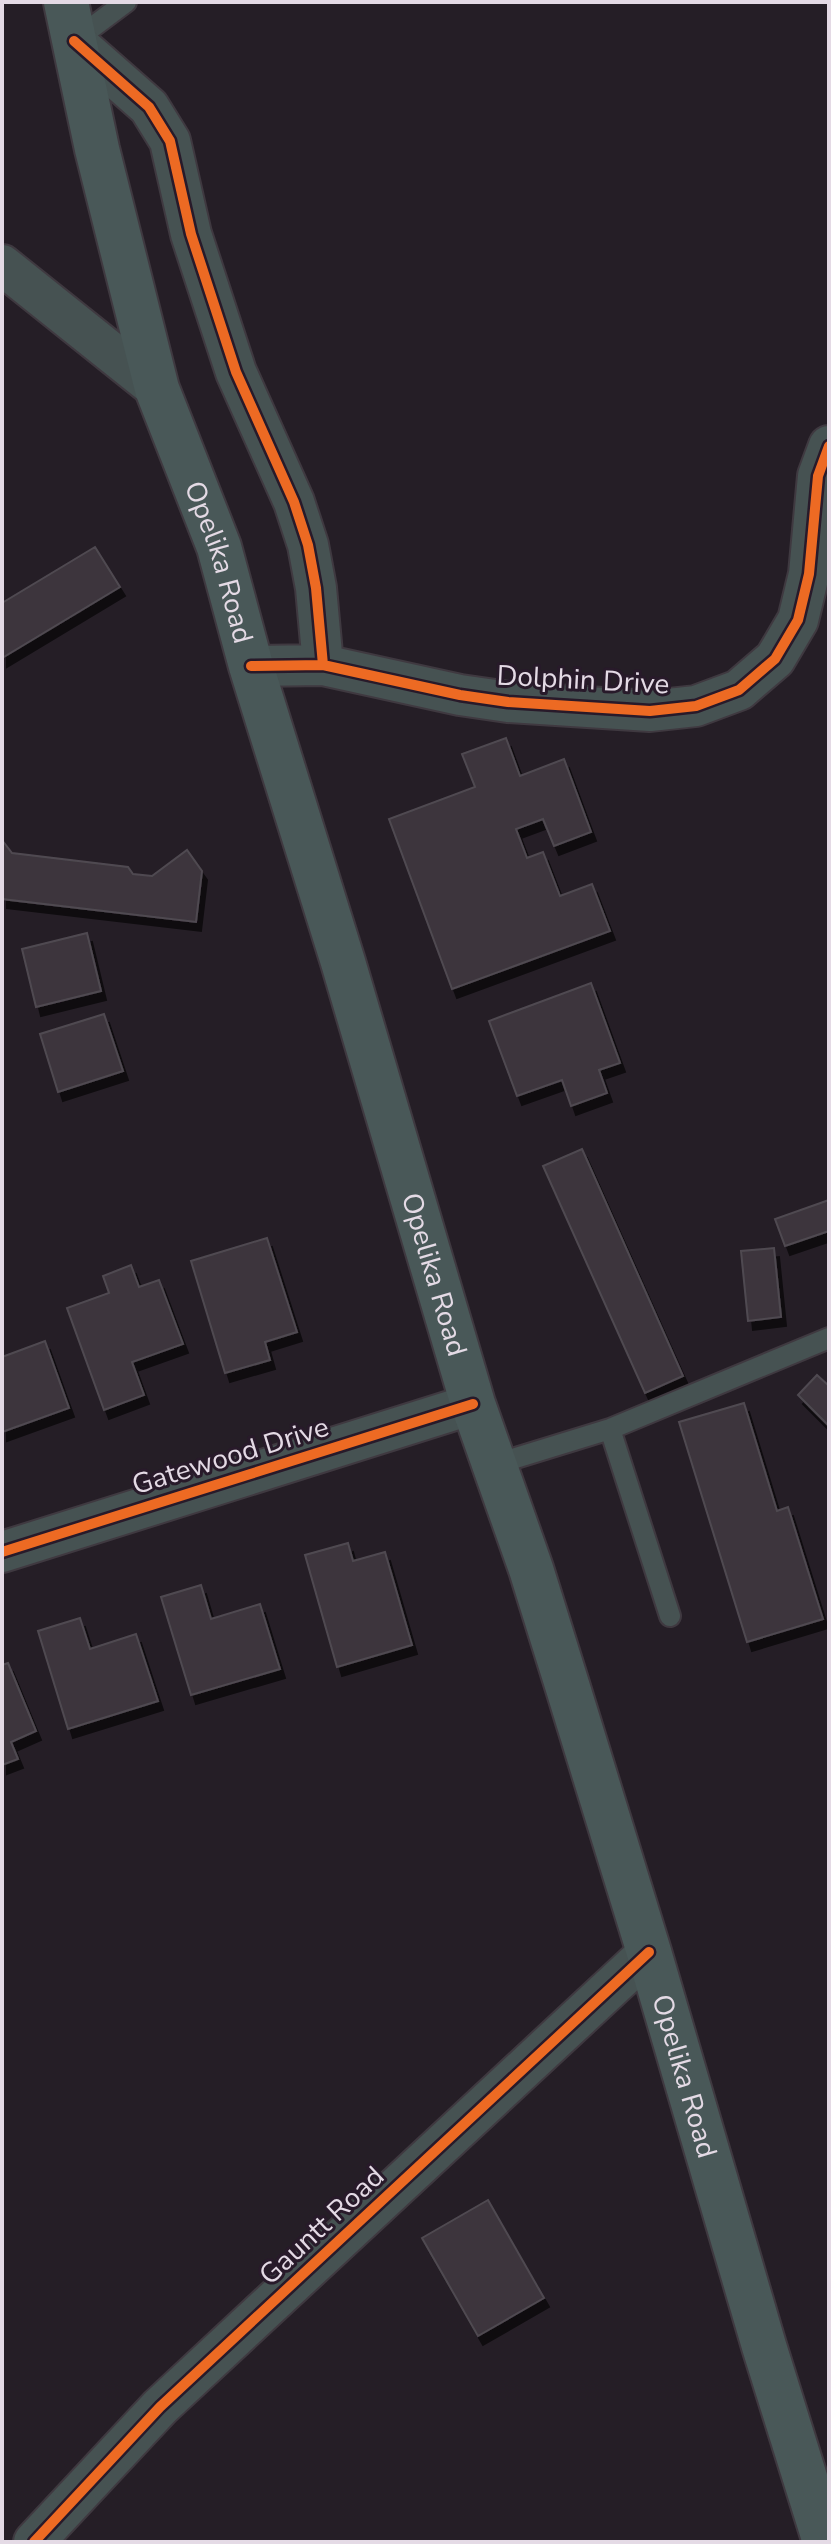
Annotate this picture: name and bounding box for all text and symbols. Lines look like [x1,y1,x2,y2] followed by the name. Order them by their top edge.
[175,476,262,648] street label: Opelika Road
[496,657,670,703] street label: Dolphin Drive
[392,1188,476,1361] street label: Opelika Road
[127,1408,333,1504] street label: Gatewood Drive
[642,1990,726,2162] street label: Opelika Road
[251,2158,393,2294] street label: Gauntt Road

